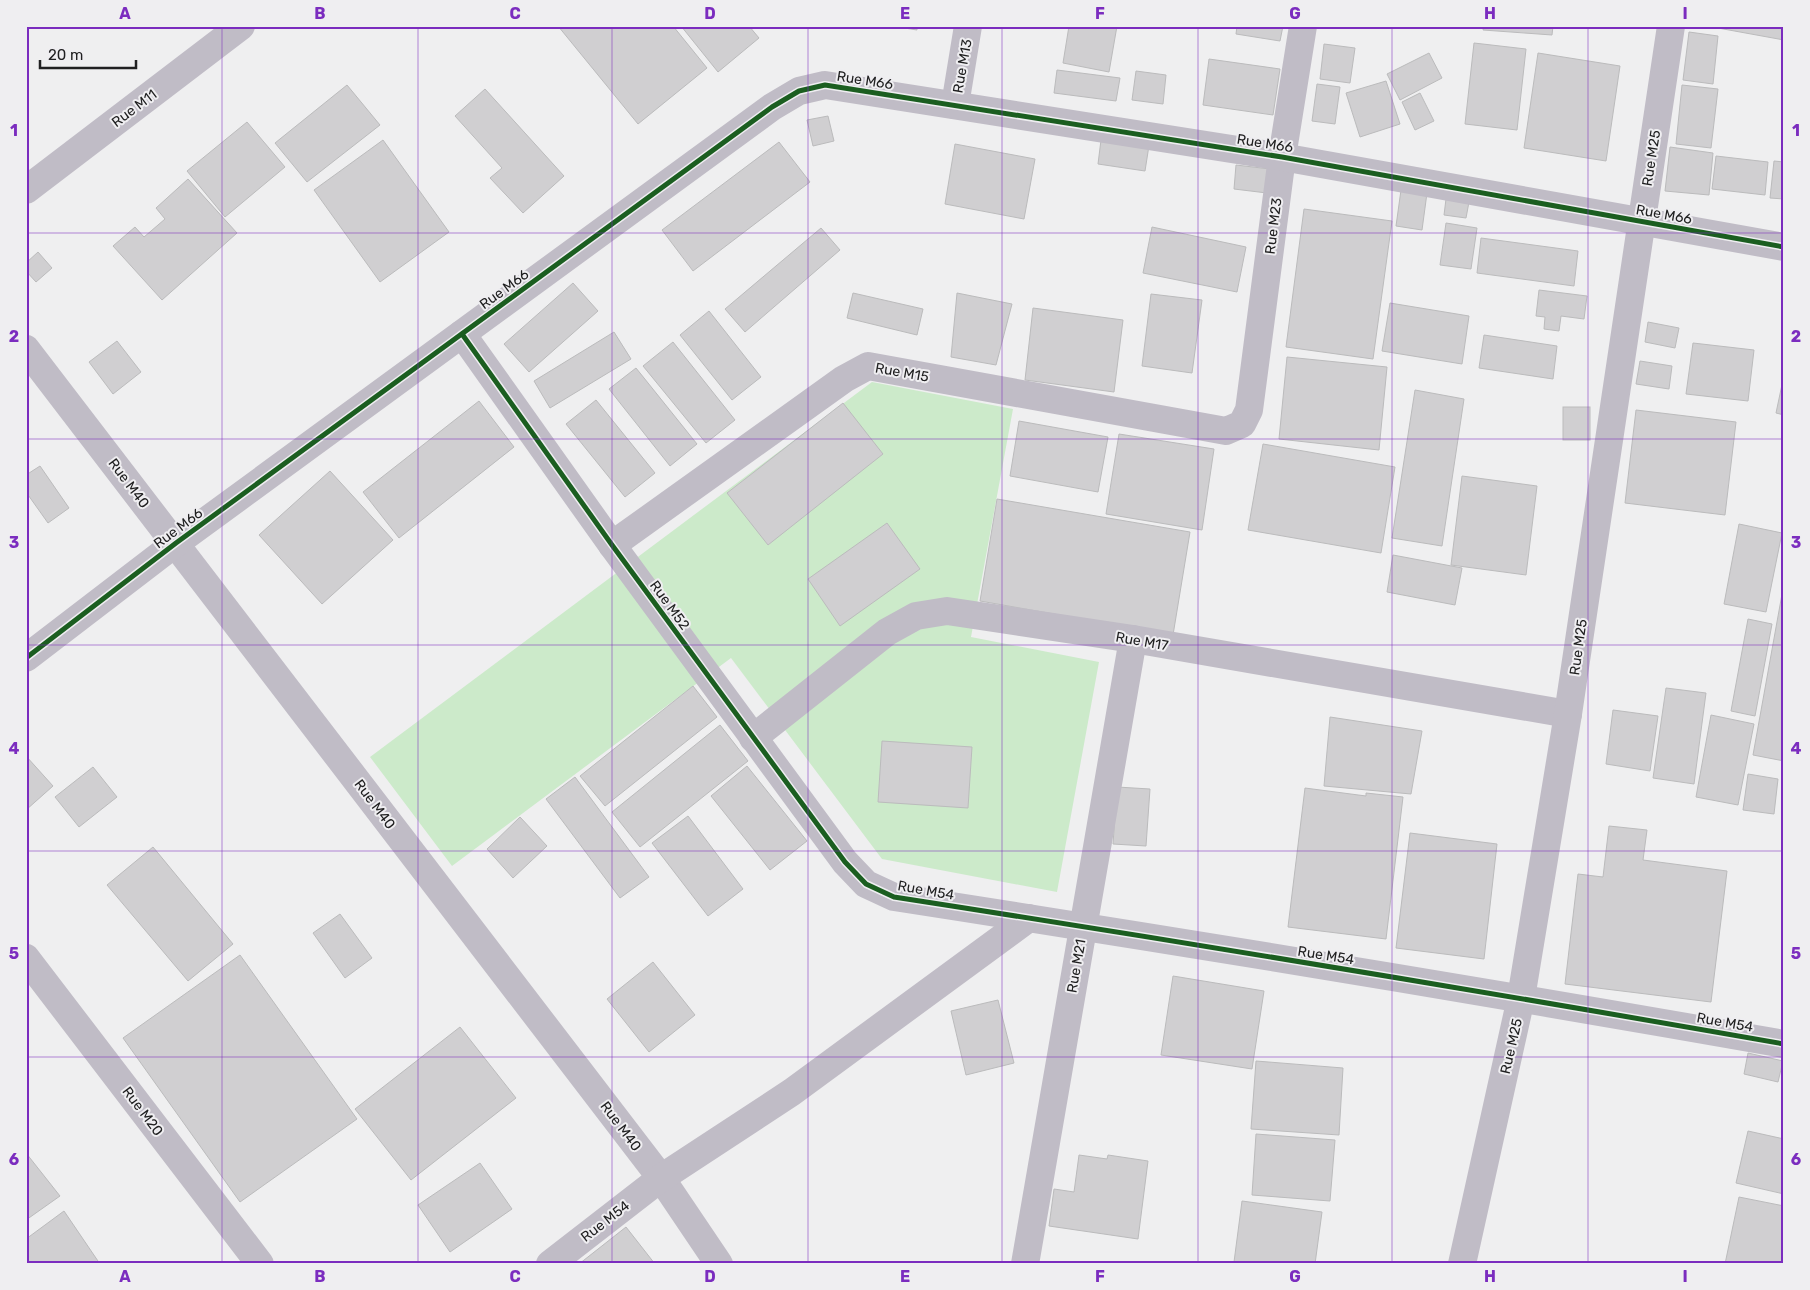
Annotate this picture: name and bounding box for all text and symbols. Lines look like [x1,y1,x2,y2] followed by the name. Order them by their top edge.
[119,4,131,23] text: A
[314,4,326,23] text: B
[509,4,521,23] text: C
[704,4,716,23] text: D
[900,4,910,23] text: E
[1095,4,1105,23] text: F
[1289,4,1301,23] text: G
[1484,4,1496,23] text: H
[1682,4,1688,23] text: I
[40,38,136,70] scale bar
[949,38,976,94] street label: Rue M13
[48,46,83,64] text: 20 m
[836,68,894,93] street label: Rue M66
[108,86,160,131] street label: Rue M11
[10,121,18,140] text: 1
[1792,121,1800,140] text: 1
[1639,129,1664,187] street label: Rue M25
[1236,131,1294,156] street label: Rue M66
[1262,197,1285,255] street label: Rue M23
[1634,201,1693,228] street label: Rue M66
[476,266,532,313] street label: Rue M66
[9,327,19,346] text: 2
[1791,327,1801,346] text: 2
[874,359,930,386] street label: Rue M15
[104,455,153,511] street label: Rue M40
[150,504,206,552] street label: Rue M66
[9,533,19,552] text: 3
[1791,533,1801,552] text: 3
[646,577,693,633] street label: Rue M52
[1566,618,1591,676] street label: Rue M25
[1114,629,1170,654] street label: Rue M17
[9,739,20,758] text: 4
[1791,739,1802,758] text: 4
[350,776,399,832] street label: Rue M40
[896,877,956,904] street label: Rue M54
[1063,938,1090,994] street label: Rue M21
[1296,943,1356,968] street label: Rue M54
[9,944,19,963] text: 5
[1791,944,1801,963] text: 5
[1695,1009,1755,1036] street label: Rue M54
[1497,1017,1526,1076] street label: Rue M25
[119,1083,167,1139] street label: Rue M20
[596,1098,645,1154] street label: Rue M40
[9,1150,19,1169] text: 6
[1791,1150,1801,1169] text: 6
[578,1197,633,1246] street label: Rue M54
[119,1267,131,1286] text: A
[314,1267,326,1286] text: B
[509,1267,521,1286] text: C
[704,1267,716,1286] text: D
[900,1267,910,1286] text: E
[1095,1267,1105,1286] text: F
[1289,1267,1301,1286] text: G
[1484,1267,1496,1286] text: H
[1682,1267,1688,1286] text: I

